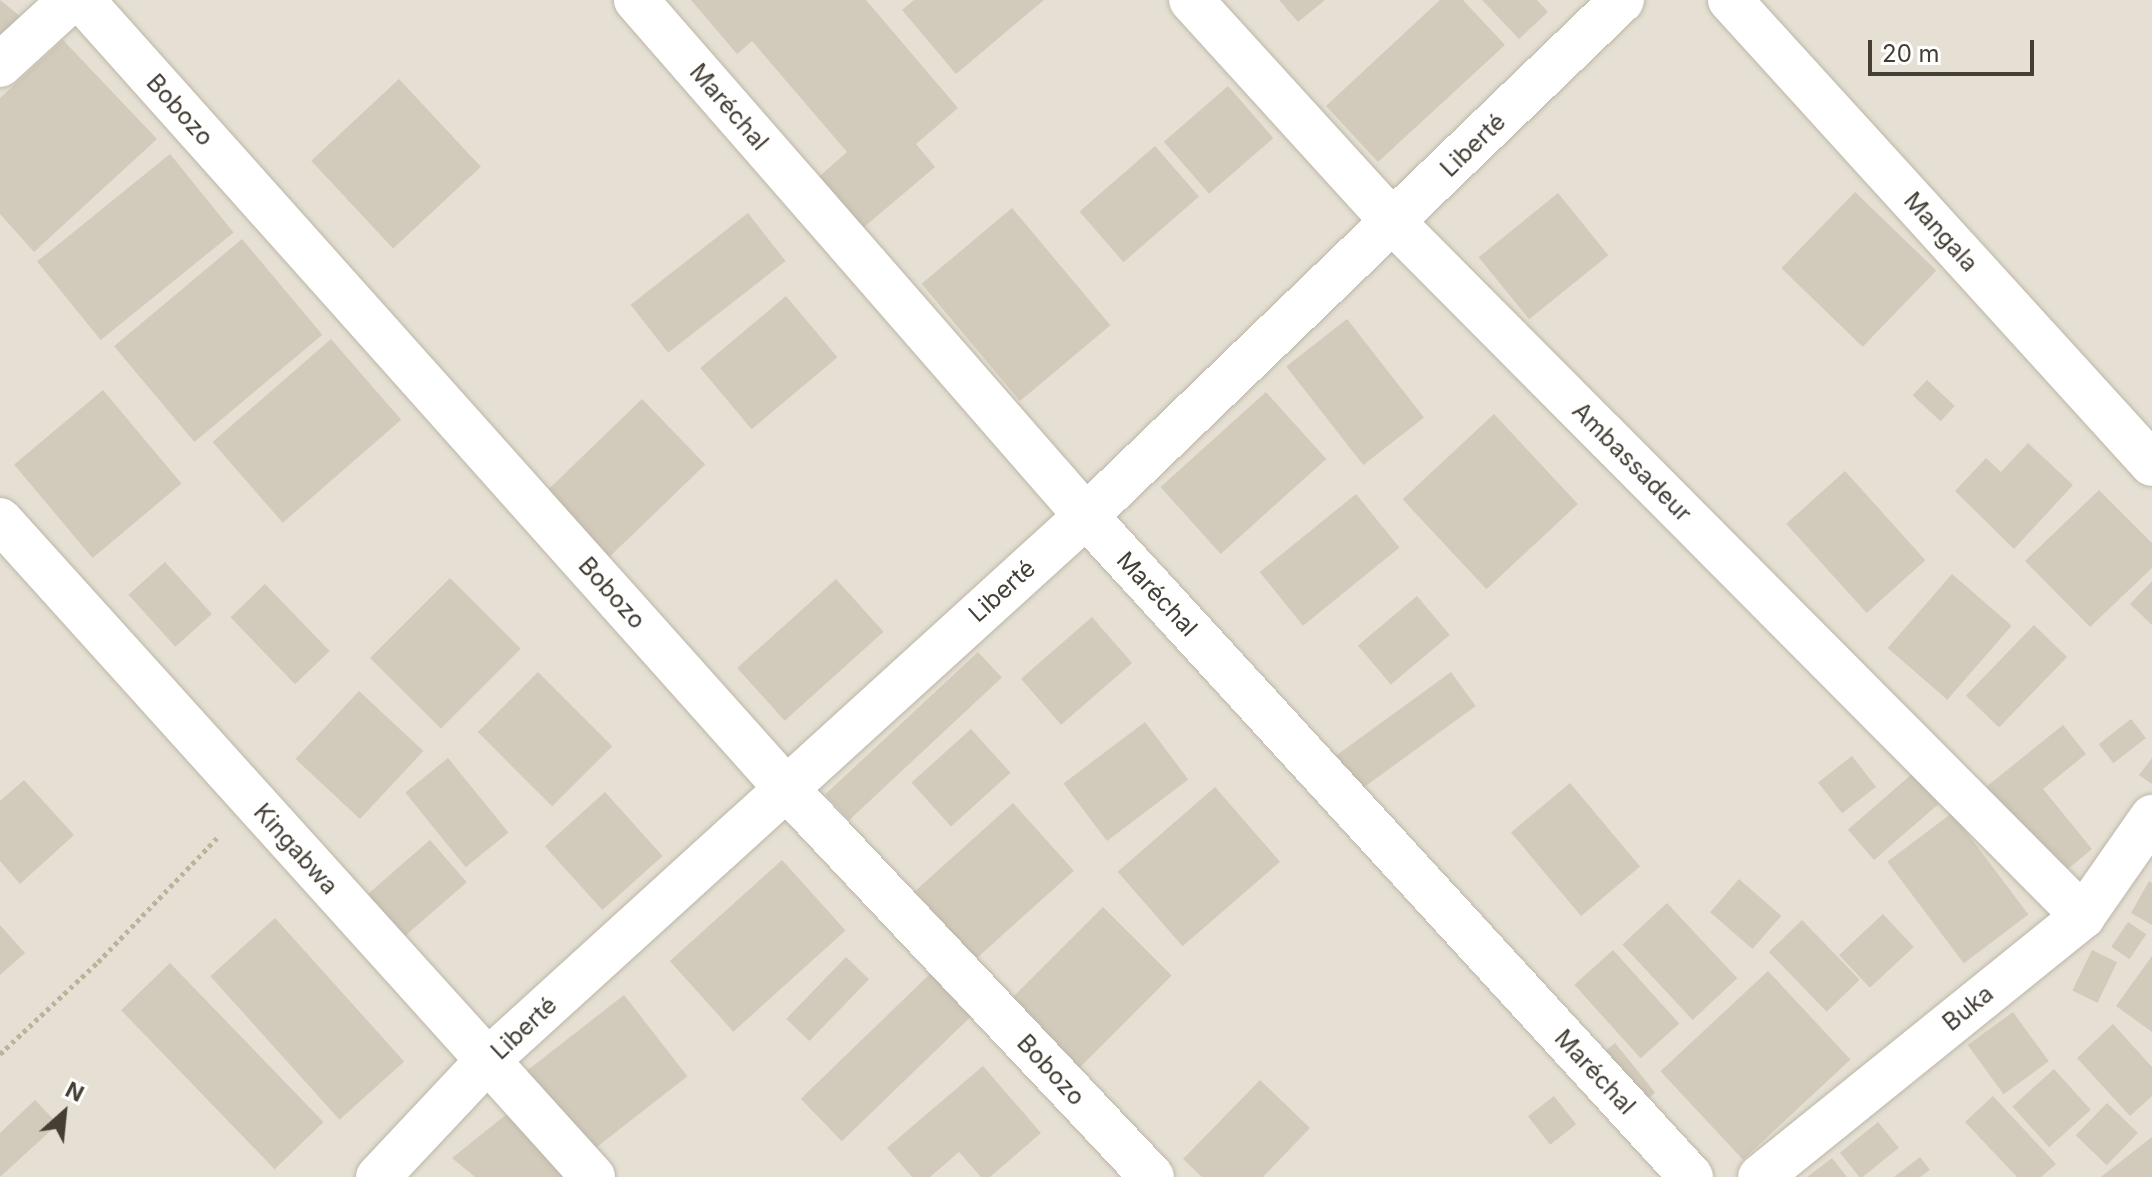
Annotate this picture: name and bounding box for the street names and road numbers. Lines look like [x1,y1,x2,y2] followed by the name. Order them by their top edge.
[684,58,774,156] street label: Maréchal
[140,68,220,152] street label: Bobozo
[1435,107,1511,183] street label: Liberté
[1898,186,1984,278] street label: Mangala
[1566,396,1698,528] street label: Ambassadeur
[1111,546,1203,642] street label: Maréchal
[572,551,652,635] street label: Bobozo
[963,554,1041,628] street label: Liberté
[248,798,344,900] street label: Kingabwa
[1937,979,1999,1037] street label: Buka
[485,990,563,1066] street label: Liberté
[1549,1024,1641,1120] street label: Maréchal
[1011,1029,1091,1111] street label: Bobozo

